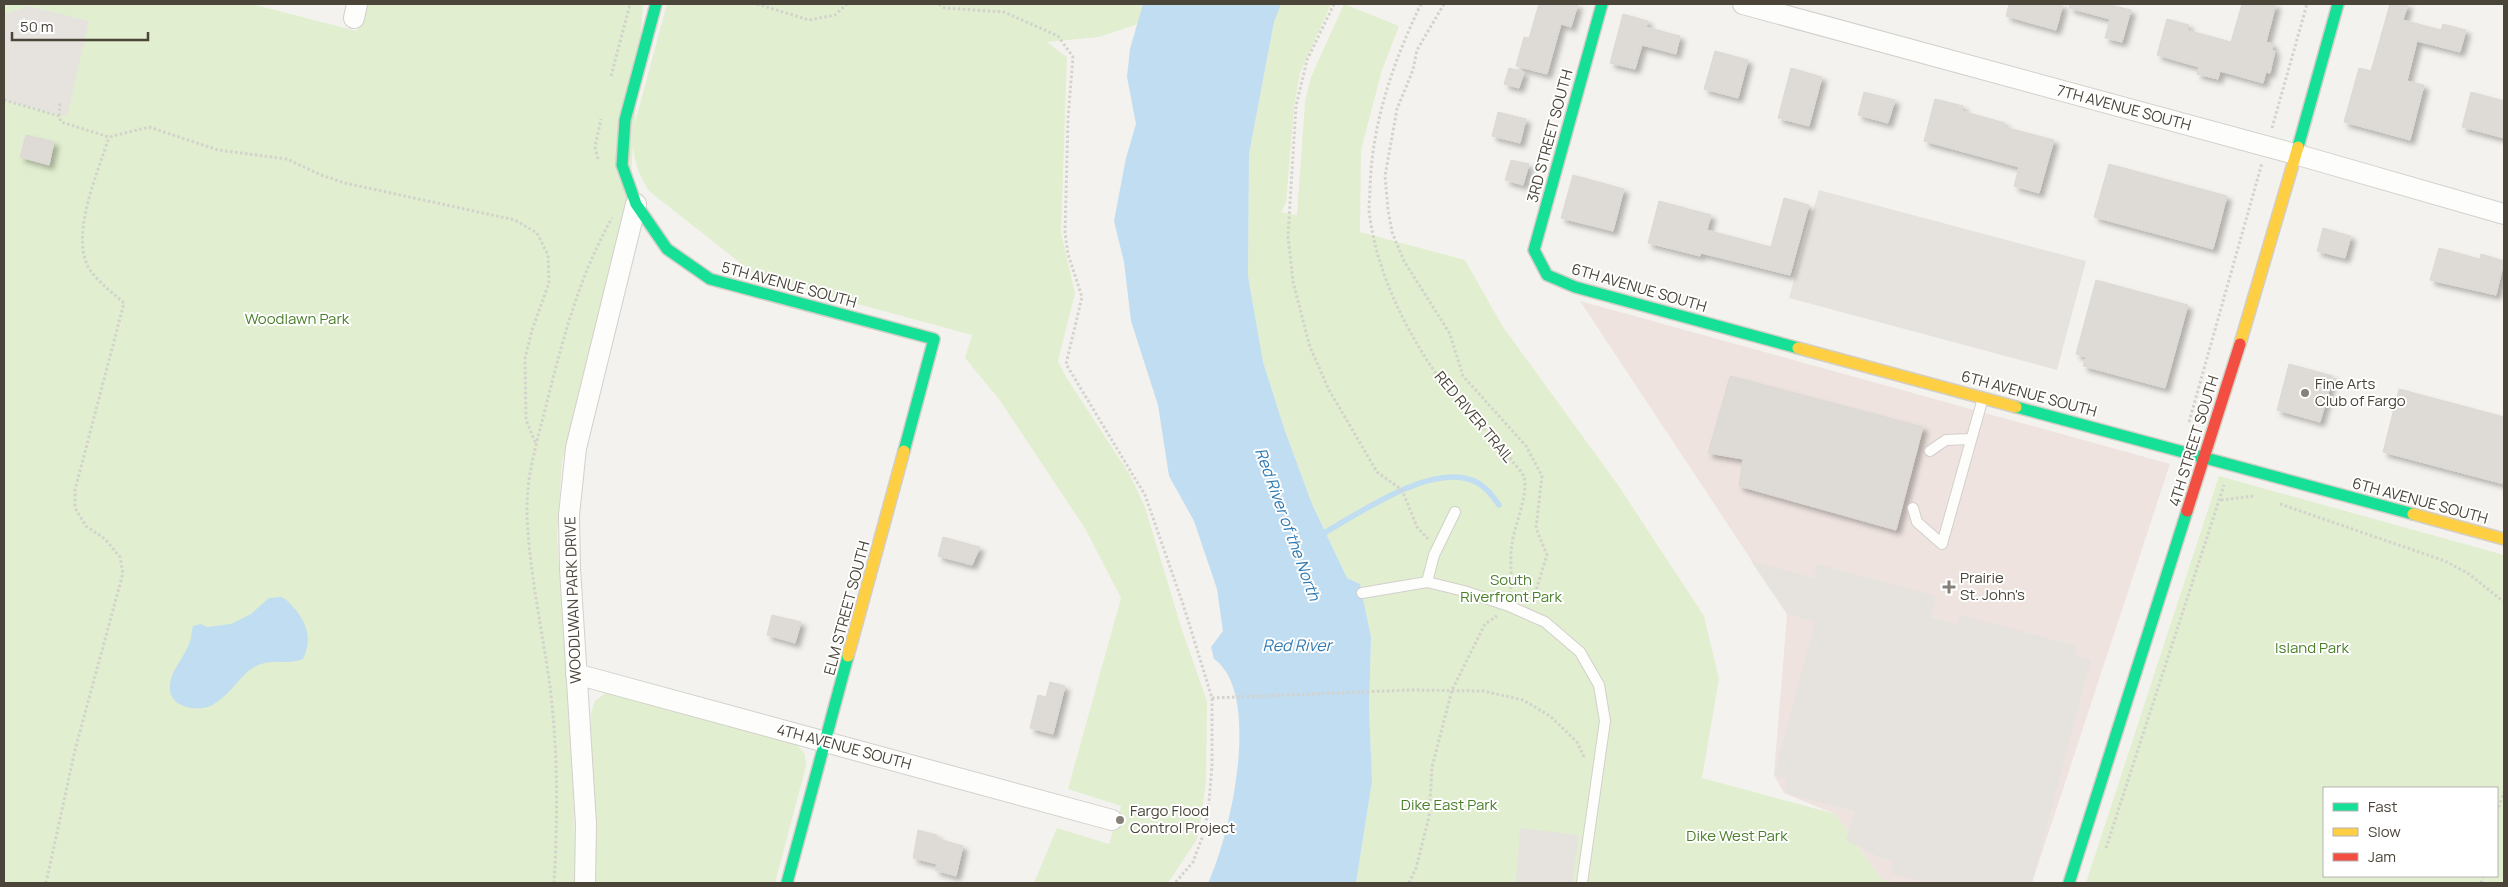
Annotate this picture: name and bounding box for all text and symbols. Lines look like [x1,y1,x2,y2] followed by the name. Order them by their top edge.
[12,10,149,42] scale bar
[20,16,54,37] text: 50 m
[1522,67,1577,205] street label: 3RD STREET SOUTH
[2055,80,2193,136] street label: 7TH AVENUE SOUTH
[719,256,859,313] street label: 5TH AVENUE SOUTH
[1569,258,1709,317] street label: 6TH AVENUE SOUTH
[245,308,350,329] park label: Woodlawn Park
[1959,365,2099,422] street label: 6TH AVENUE SOUTH
[1430,367,1519,467] street label: RED RIVER TRAIL
[2164,373,2223,509] street label: 4TH STREET SOUTH
[2315,373,2406,411] place label: Fine Arts Club of Fargo
[2299,387,2311,399] marker: Fine Arts Club of Fargo
[1250,445,1326,604] water label: Red River of the North
[2350,472,2490,529] street label: 6TH AVENUE SOUTH
[559,516,586,684] street label: WOODLWAN PARK DRIVE
[819,539,875,677] street label: ELM STREET SOUTH
[1960,567,2025,605] place label: Prairie St. John's
[1460,569,1562,607] park label: South Riverfront Park
[1942,580,1956,594] marker: Prairie St. John's
[1263,634,1334,656] water label: Red River
[2275,637,2349,658] park label: Island Park
[775,718,914,775] street label: 4TH AVENUE SOUTH
[2323,787,2498,877] legend
[1401,794,1498,815] park label: Dike East Park
[2368,796,2397,817] text: Fast
[1130,800,1235,838] place label: Fargo Flood Control Project
[1114,814,1126,826] marker: Fargo Flood Control Project
[2368,821,2401,842] text: Slow
[1686,825,1788,846] park label: Dike West Park
[2368,846,2396,867] text: Jam

